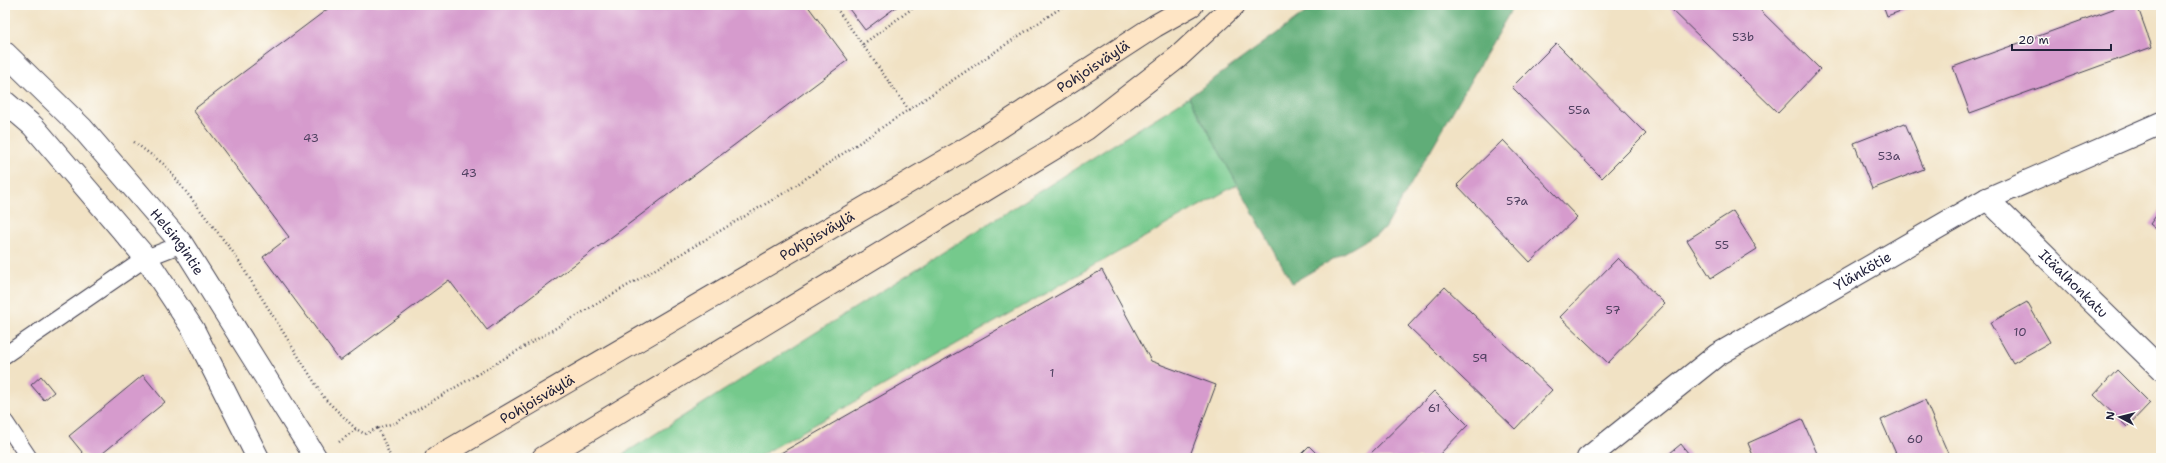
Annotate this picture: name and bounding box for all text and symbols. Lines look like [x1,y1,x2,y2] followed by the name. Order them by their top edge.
[2012,26,2111,52] scale bar
[1732,29,1754,45] house number: 53b
[2018,32,2049,48] text: 20 m
[1053,36,1133,97] street label: Pohjoisväylä
[1568,102,1590,118] house number: 55a
[303,130,319,146] house number: 43
[1878,148,1901,164] house number: 53a
[461,165,477,181] house number: 43
[1506,193,1529,209] house number: 57a
[146,205,208,278] street label: Helsingintie
[776,207,858,265] street label: Pohjoisväylä
[1715,237,1729,253] house number: 55
[2035,246,2112,322] street label: Itäalhonkatu
[1831,247,1894,295] street label: Ylänkötie
[1605,302,1621,318] house number: 57
[2013,324,2027,340] house number: 10
[1472,350,1488,366] house number: 59
[1049,365,1055,381] house number: 1
[496,370,578,428] street label: Pohjoisväylä
[2100,397,2140,437] north arrow
[1428,400,1440,416] house number: 61
[2103,410,2119,421] text: N
[1907,431,1923,447] house number: 60

